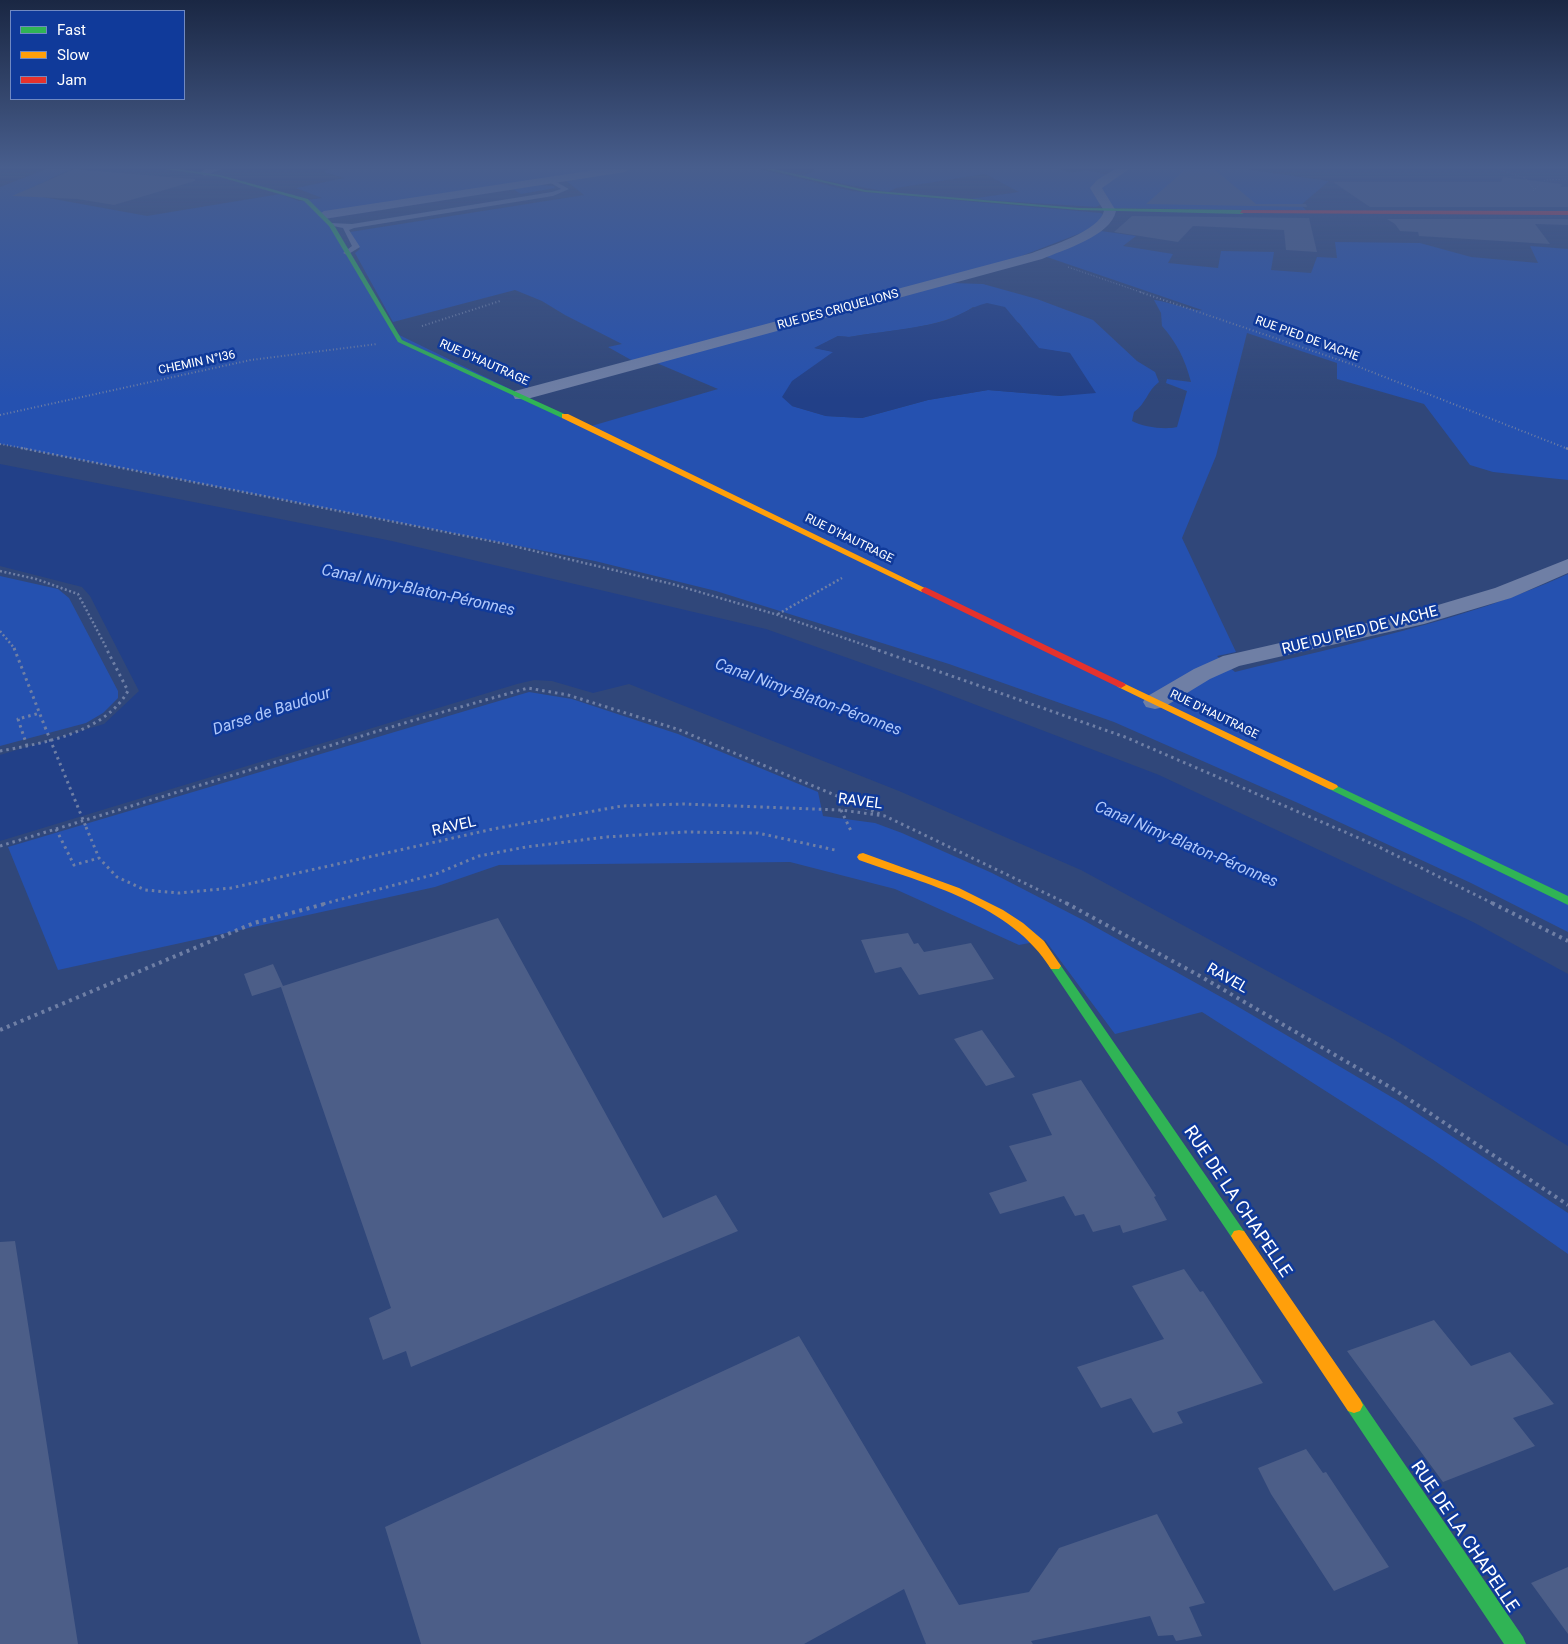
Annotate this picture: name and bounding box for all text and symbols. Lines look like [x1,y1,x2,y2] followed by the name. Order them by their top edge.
[10,10,185,100] legend
[57,21,86,39] text: Fast
[57,46,89,64] text: Slow
[57,71,87,89] text: Jam
[776,287,900,333] street label: RUE DES CRIQUELIONS
[1253,314,1361,364] street label: RUE PIED DE VACHE
[437,337,531,389] street label: RUE D'HAUTRAGE
[157,348,237,378] street label: CHEMIN N°I36
[803,511,895,567] street label: RUE D'HAUTRAGE
[320,561,516,621] water label: Canal Nimy-Blaton-Péronnes
[1280,603,1440,659] street label: RUE DU PIED DE VACHE
[712,655,904,741] water label: Canal Nimy-Blaton-Péronnes
[211,684,333,740] water label: Darse de Baudour
[1168,687,1260,743] street label: RUE D'HAUTRAGE
[837,790,883,814] street label: RAVEL
[1092,798,1280,892] water label: Canal Nimy-Blaton-Péronnes
[430,813,478,841] street label: RAVEL
[1203,960,1251,998] street label: RAVEL
[1178,1122,1296,1282] street label: RUE DE LA CHAPELLE
[1405,1457,1523,1617] street label: RUE DE LA CHAPELLE

